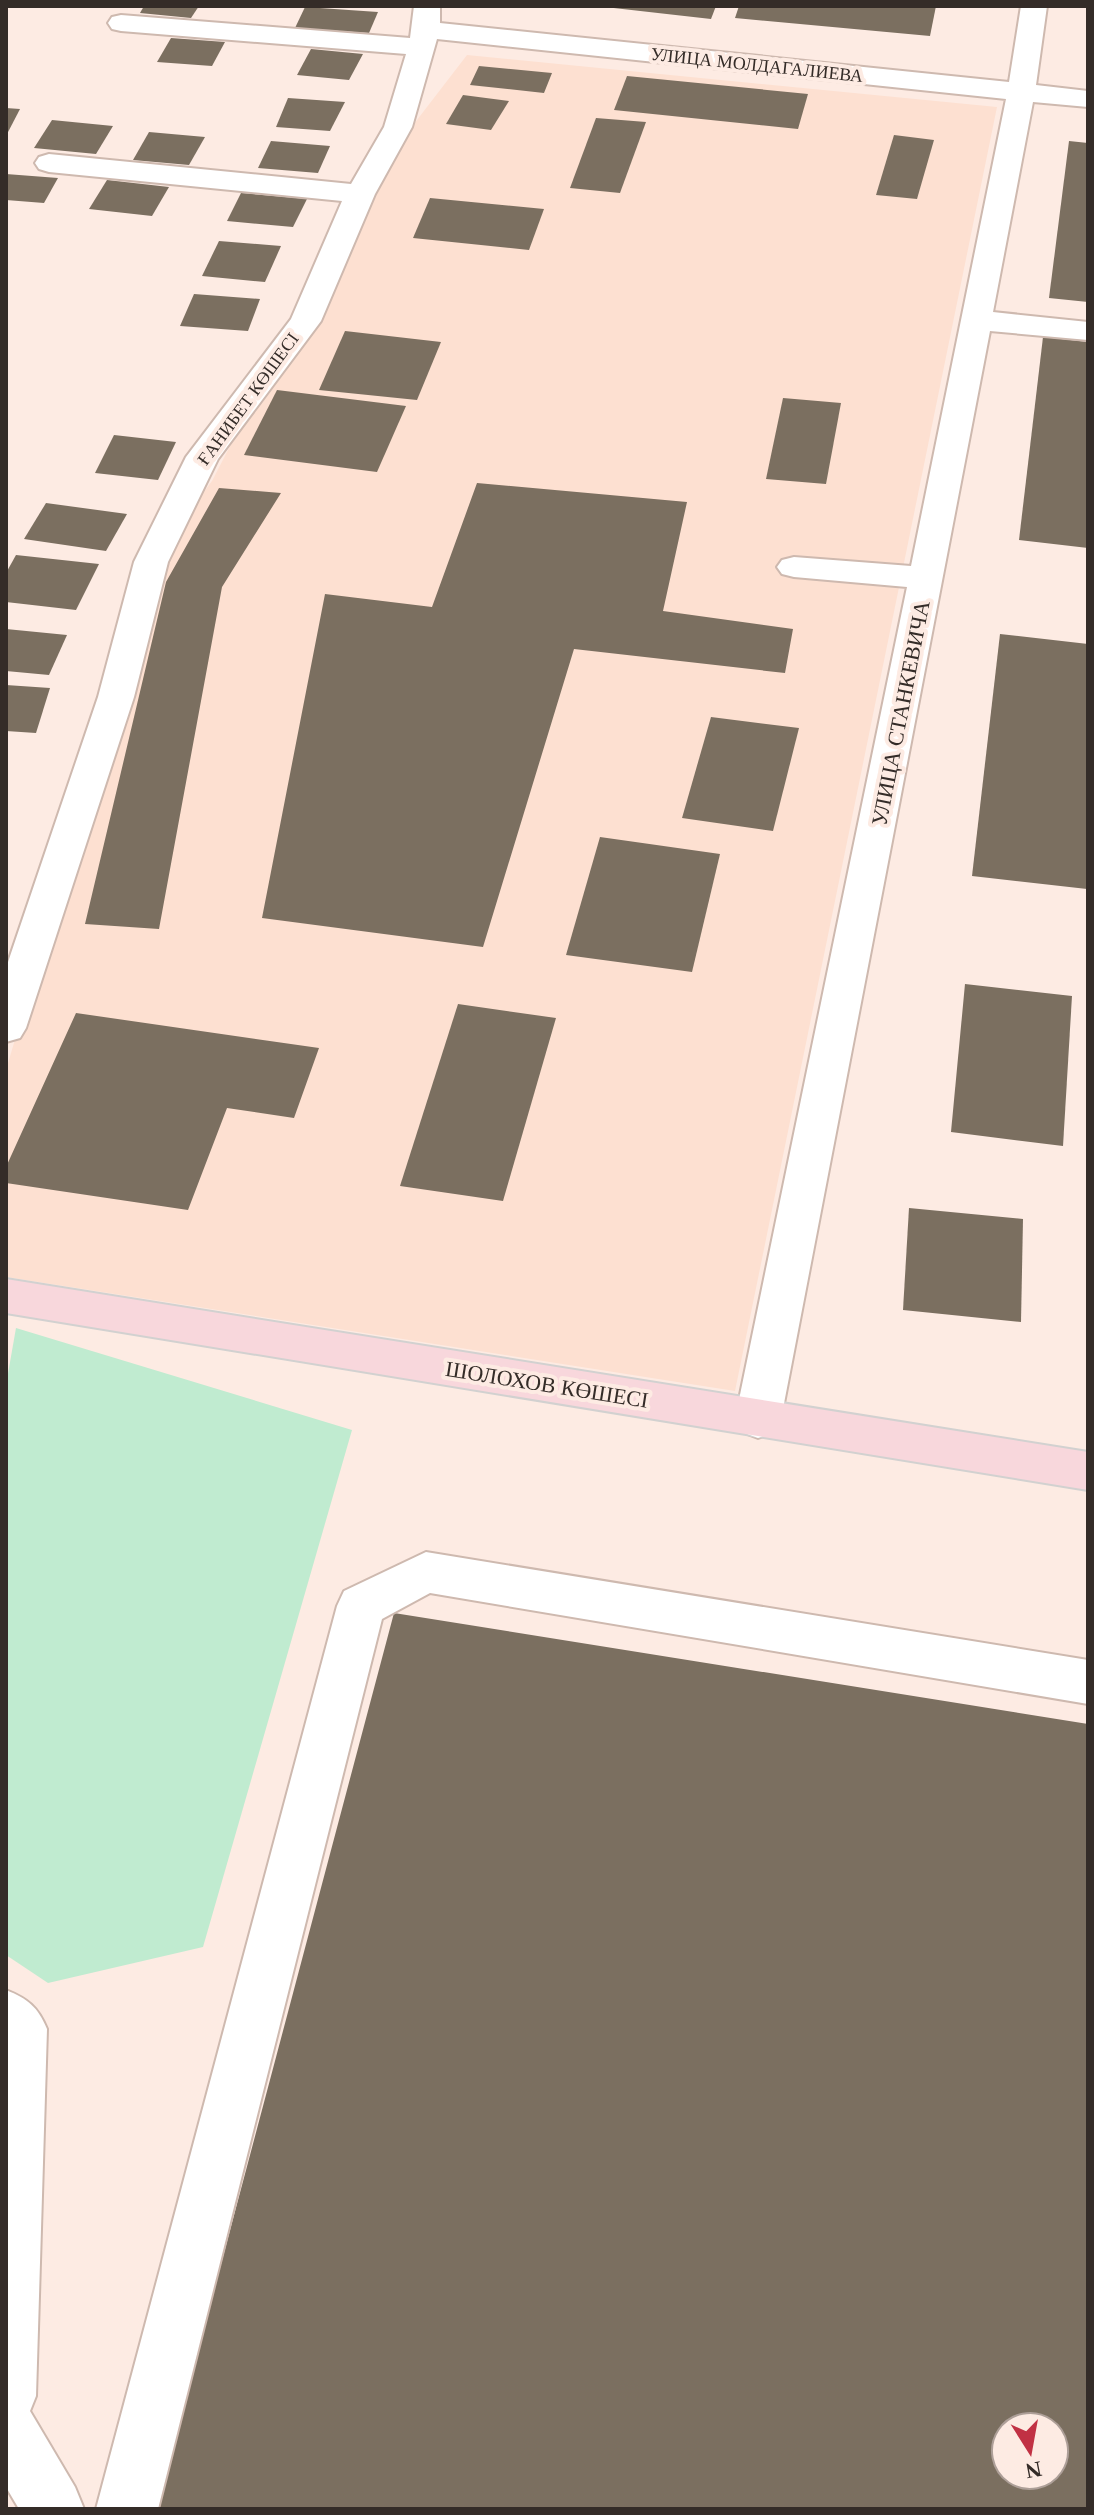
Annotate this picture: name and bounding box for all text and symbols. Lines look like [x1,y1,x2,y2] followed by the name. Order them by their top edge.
[650,44,864,86] street label: УЛИЦА МОЛДАГАЛИЕВА
[193,329,303,469] street label: ҒАНИБЕТ КӨШЕСІ
[866,598,935,828] street label: УЛИЦА СТАНКЕВИЧА
[444,1356,650,1413] street label: ШОЛОХОВ КӨШЕСІ
[990,2411,1070,2491] north arrow
[1023,2456,1044,2484] text: N

